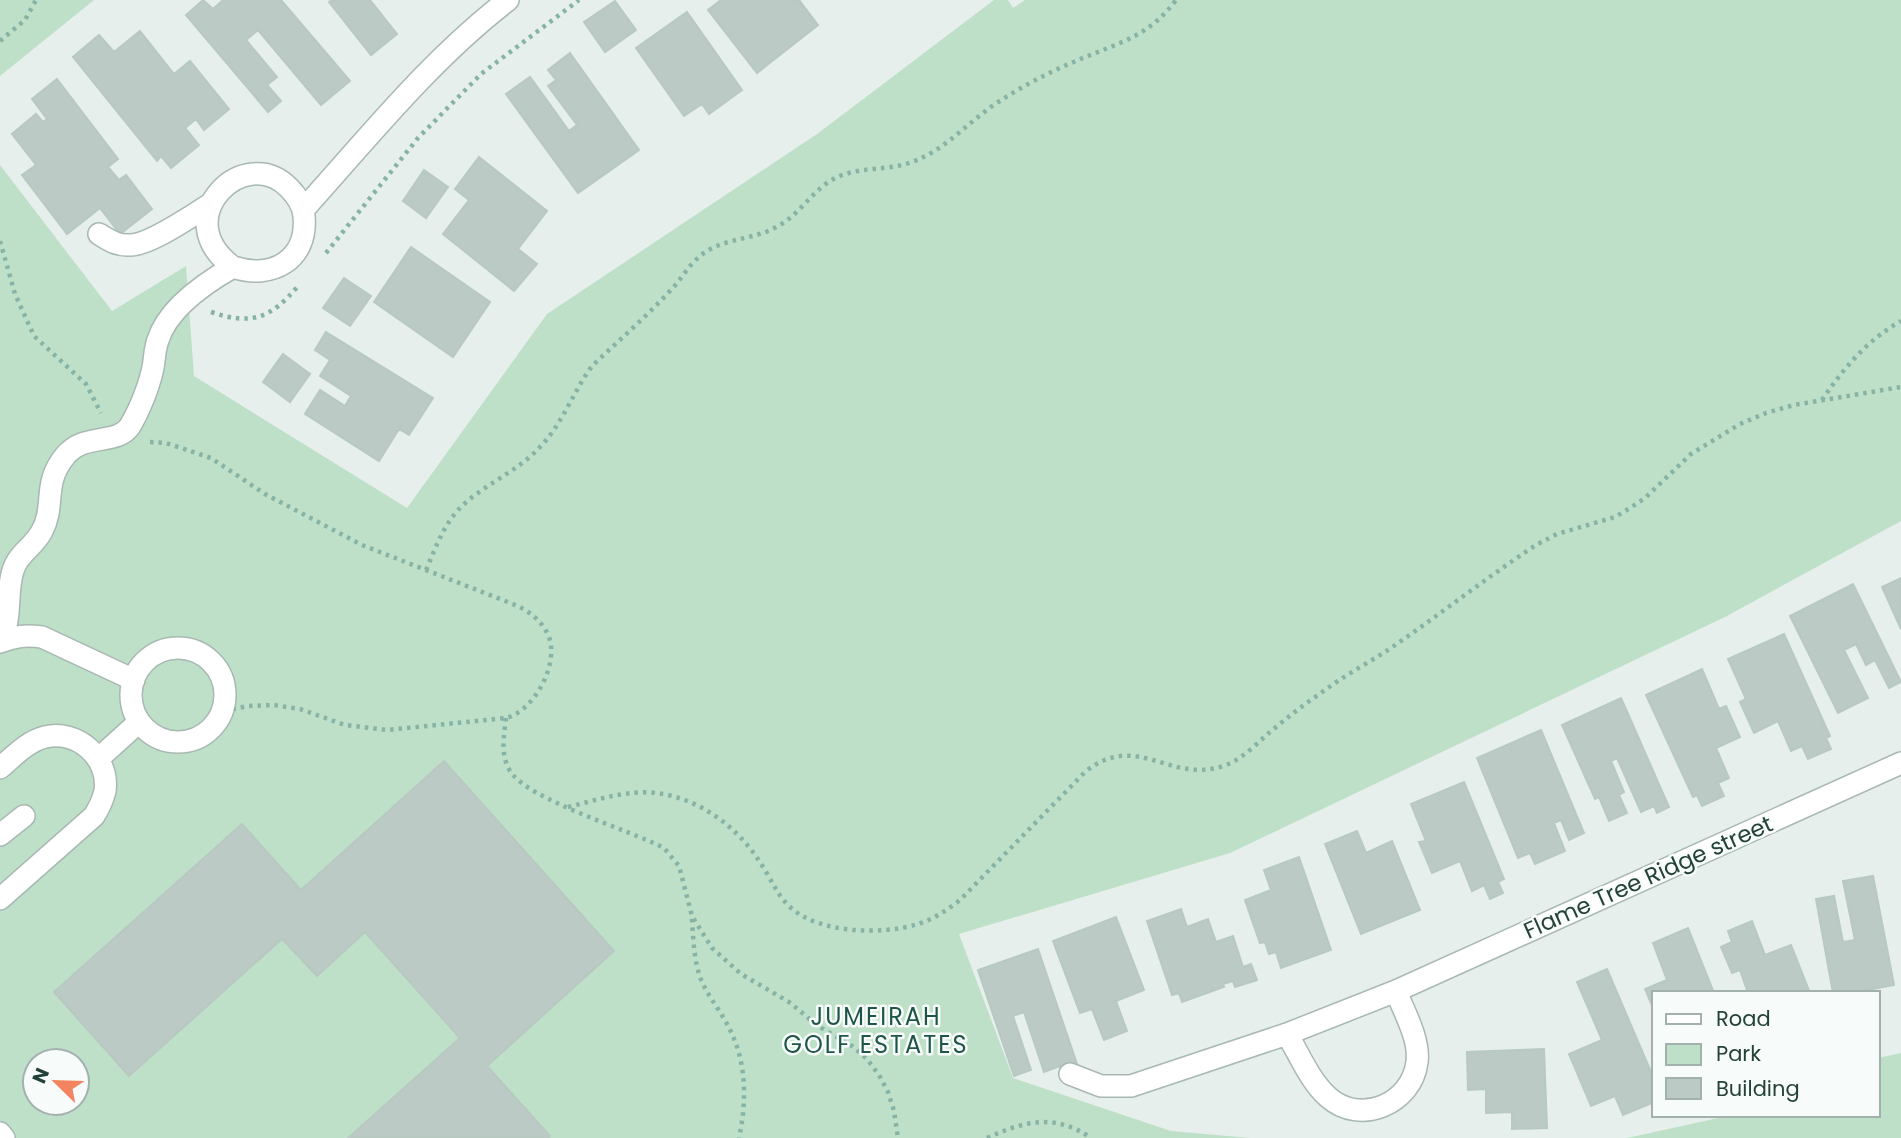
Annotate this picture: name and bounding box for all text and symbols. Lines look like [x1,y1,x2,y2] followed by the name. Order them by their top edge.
[1518,808,1778,946] street label: Flame Tree Ridge street
[1652,991,1880,1117] legend
[783,1000,969,1061] district label: JUMEIRAH GOLF ESTATES
[1716,1004,1771,1033] text: Road
[1716,1039,1761,1068] text: Park
[21,1047,91,1117] north arrow
[26,1064,56,1087] text: N
[1716,1074,1800,1103] text: Building

